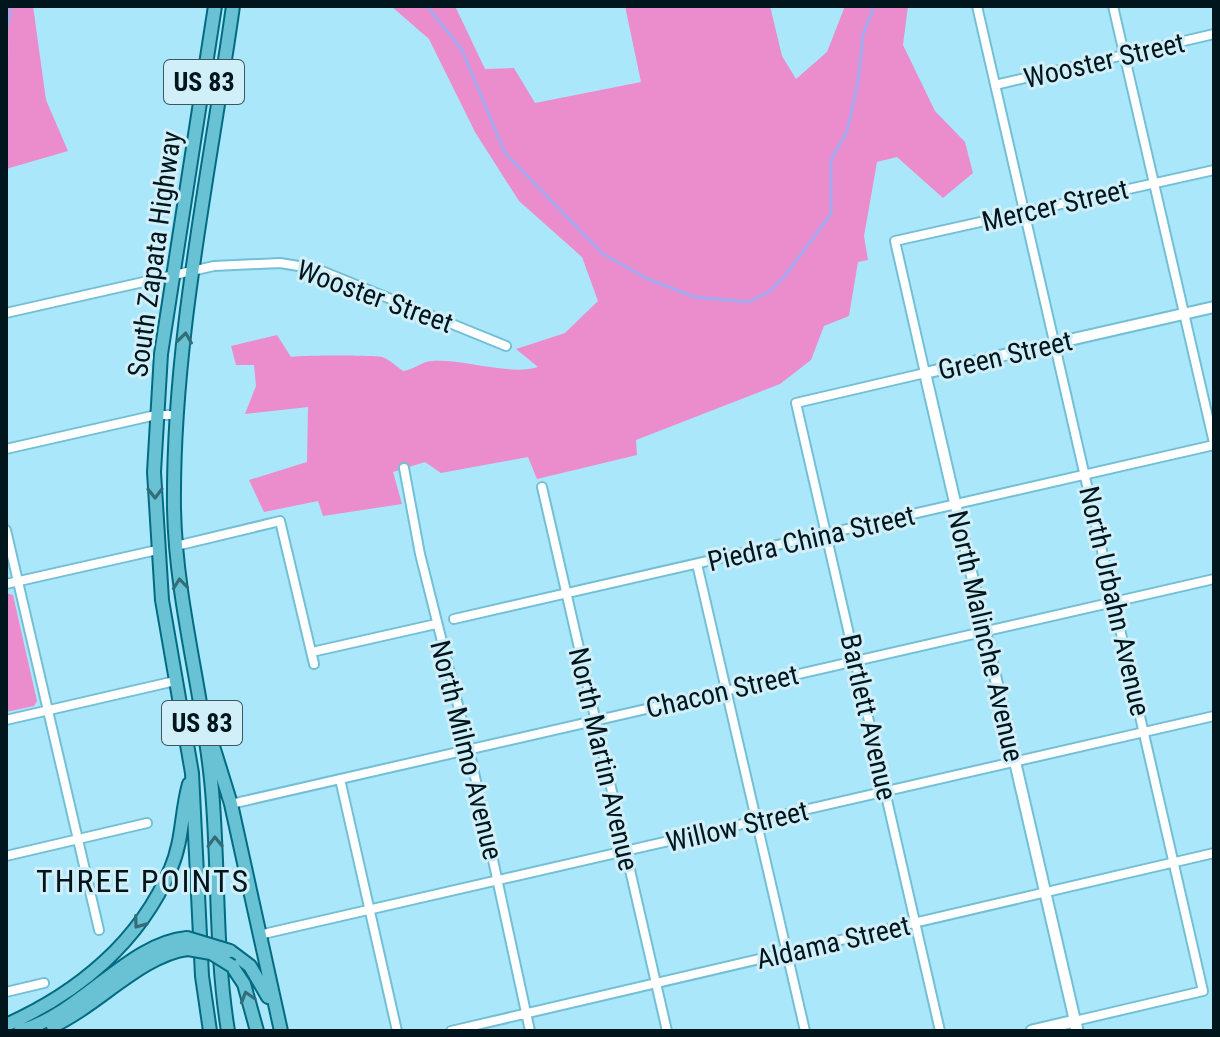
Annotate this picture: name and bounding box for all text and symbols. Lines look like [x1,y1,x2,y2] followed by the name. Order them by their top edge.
[1021,26,1188,95] street label: Wooster Street
[164,60,244,104] road number: US 83
[121,129,188,379] street label: South Zapata Highway
[979,173,1132,238] street label: Mercer Street
[292,253,457,340] street label: Wooster Street
[935,324,1075,387] street label: Green Street
[175,331,192,345] one-way arrow
[1072,483,1157,719] street label: North Urbahn Avenue
[146,487,163,500] one-way arrow
[704,499,918,578] street label: Piedra China Street
[941,507,1030,765] street label: North Malinche Avenue
[171,578,188,591] one-way arrow
[833,631,904,803] street label: Bartlett Avenue
[423,637,510,863] street label: North Milmo Avenue
[562,644,645,874] street label: North Martin Avenue
[643,658,802,725] street label: Chacon Street
[162,701,242,745] road number: US 83
[663,794,811,859] street label: Willow Street
[206,835,223,848] one-way arrow
[36,862,250,900] district label: THREE POINTS
[753,909,913,976] street label: Aldama Street
[134,915,149,929] one-way arrow
[240,991,256,1004] one-way arrow

